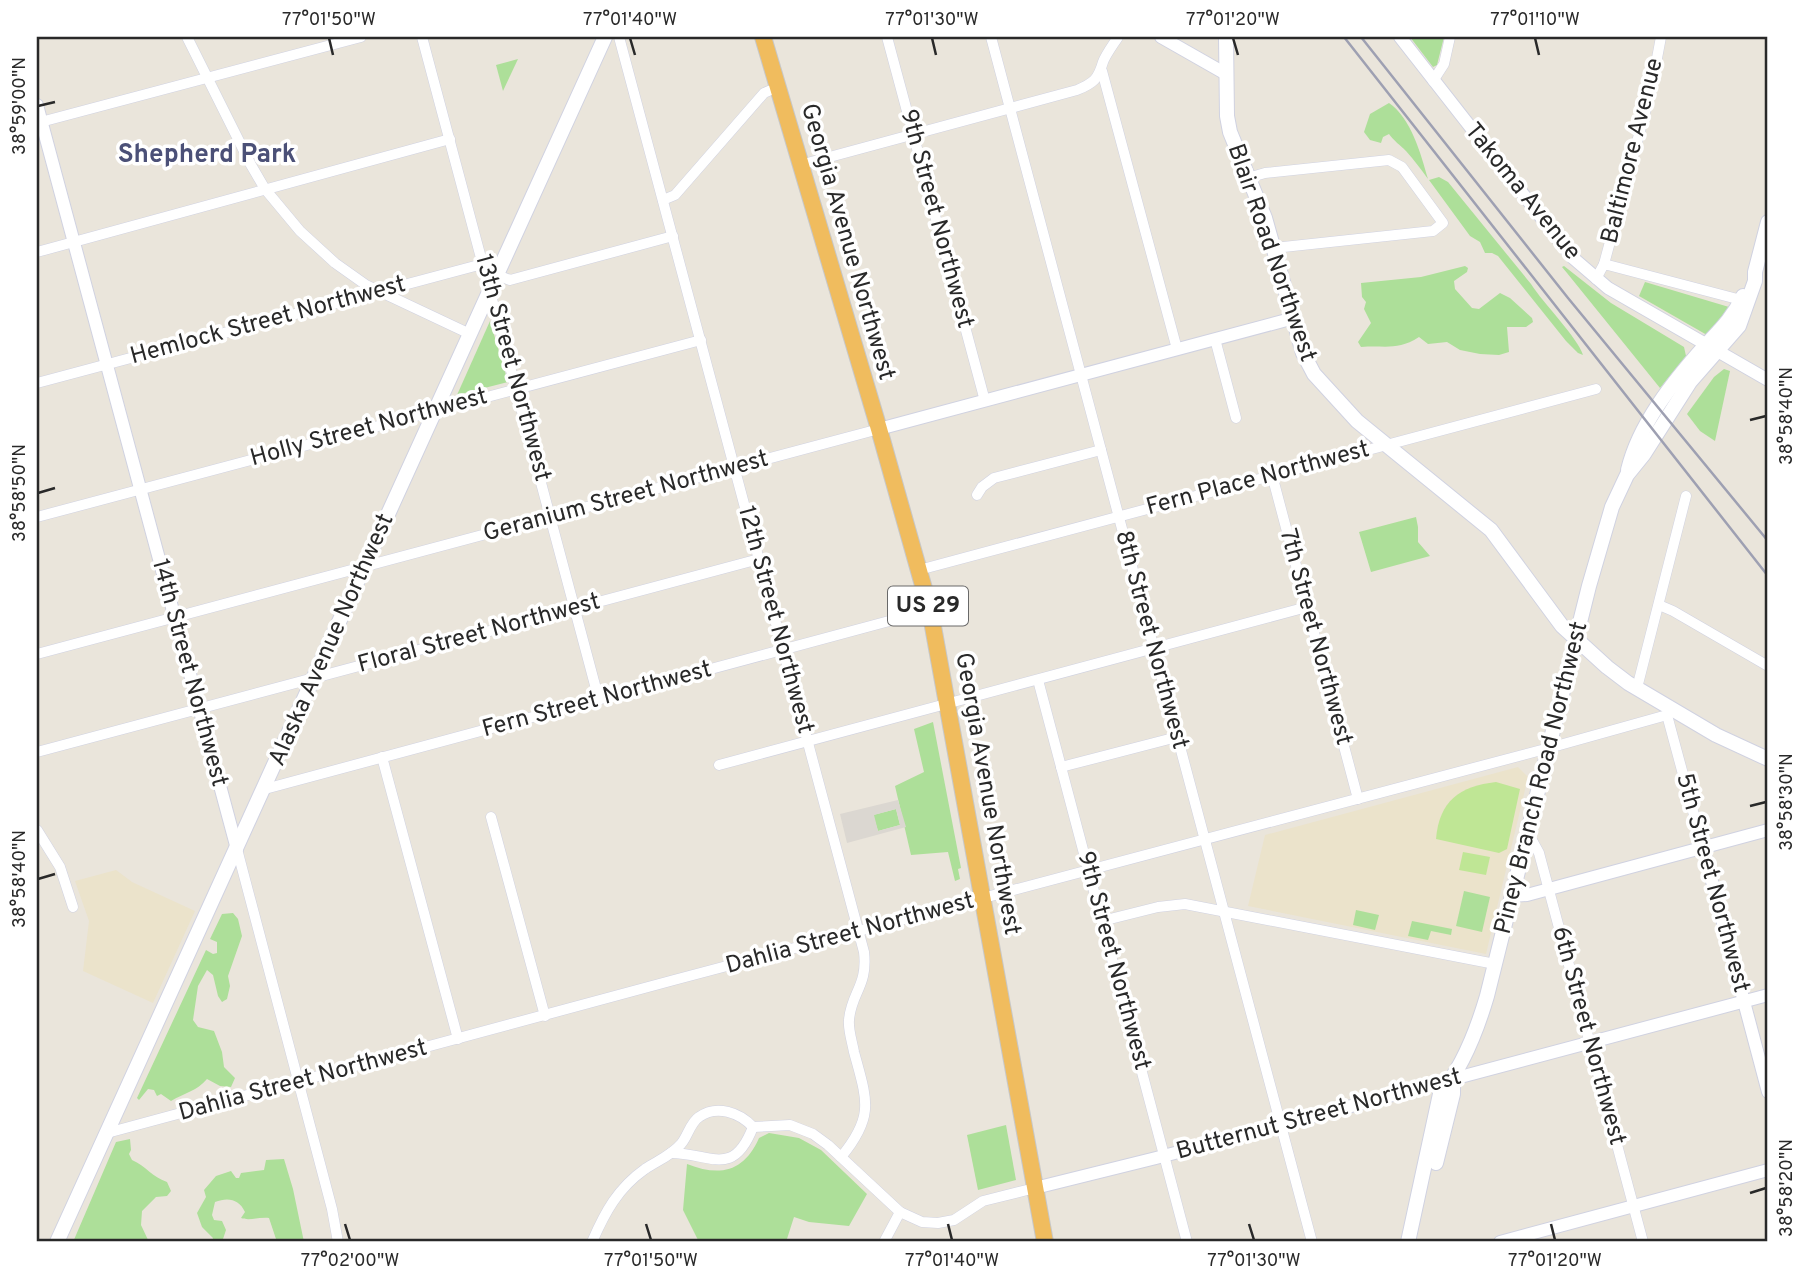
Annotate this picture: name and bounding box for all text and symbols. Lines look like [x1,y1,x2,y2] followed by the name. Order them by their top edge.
[282,9,376,32] text: 77°01'50"W
[583,9,677,32] text: 77°01'40"W
[885,9,979,32] text: 77°01'30"W
[1186,9,1280,32] text: 77°01'20"W
[1490,9,1580,32] text: 77°01'10"W
[1595,55,1671,247] street label: Baltimore Avenue
[9,57,32,155] text: 38°59'00"N
[793,100,901,384] street label: Georgia Avenue Northwest
[892,106,980,332] street label: 9th Street Northwest
[1457,117,1587,267] street label: Takoma Avenue
[118,139,296,172] district label: Shepherd Park
[1220,140,1322,366] street label: Blair Road Northwest
[467,251,557,485] street label: 13th Street Northwest
[127,270,409,372] street label: Hemlock Street Northwest
[1776,367,1799,465] text: 38°58'40"N
[247,382,491,474] street label: Holly Street Northwest
[1143,435,1373,523] street label: Fern Place Northwest
[9,444,32,542] text: 38°58'50"N
[480,444,772,550] street label: Geranium Street Northwest
[730,503,820,737] street label: 12th Street Northwest
[263,509,401,771] street label: Alaska Avenue Northwest
[1272,525,1358,749] street label: 7th Street Northwest
[1107,527,1195,753] street label: 8th Street Northwest
[144,556,234,790] street label: 14th Street Northwest
[888,586,968,626] road number: US 29
[355,587,603,681] street label: Floral Street Northwest
[1489,619,1595,937] street label: Piney Branch Road Northwest
[947,650,1027,938] street label: Georgia Avenue Northwest
[479,655,715,745] street label: Fern Street Northwest
[1776,753,1799,851] text: 38°58'30"N
[1668,770,1756,996] street label: 5th Street Northwest
[9,830,32,928] text: 38°58'40"N
[1069,848,1157,1074] street label: 9th Street Northwest
[722,886,978,982] street label: Dahlia Street Northwest
[1544,923,1632,1149] street label: 6th Street Northwest
[175,1033,431,1129] street label: Dahlia Street Northwest
[1173,1062,1465,1168] street label: Butternut Street Northwest
[1776,1139,1799,1237] text: 38°58'20"N
[301,1250,399,1273] text: 77°02'00"W
[604,1250,698,1273] text: 77°01'50"W
[905,1250,999,1273] text: 77°01'40"W
[1207,1250,1301,1273] text: 77°01'30"W
[1508,1250,1602,1273] text: 77°01'20"W

